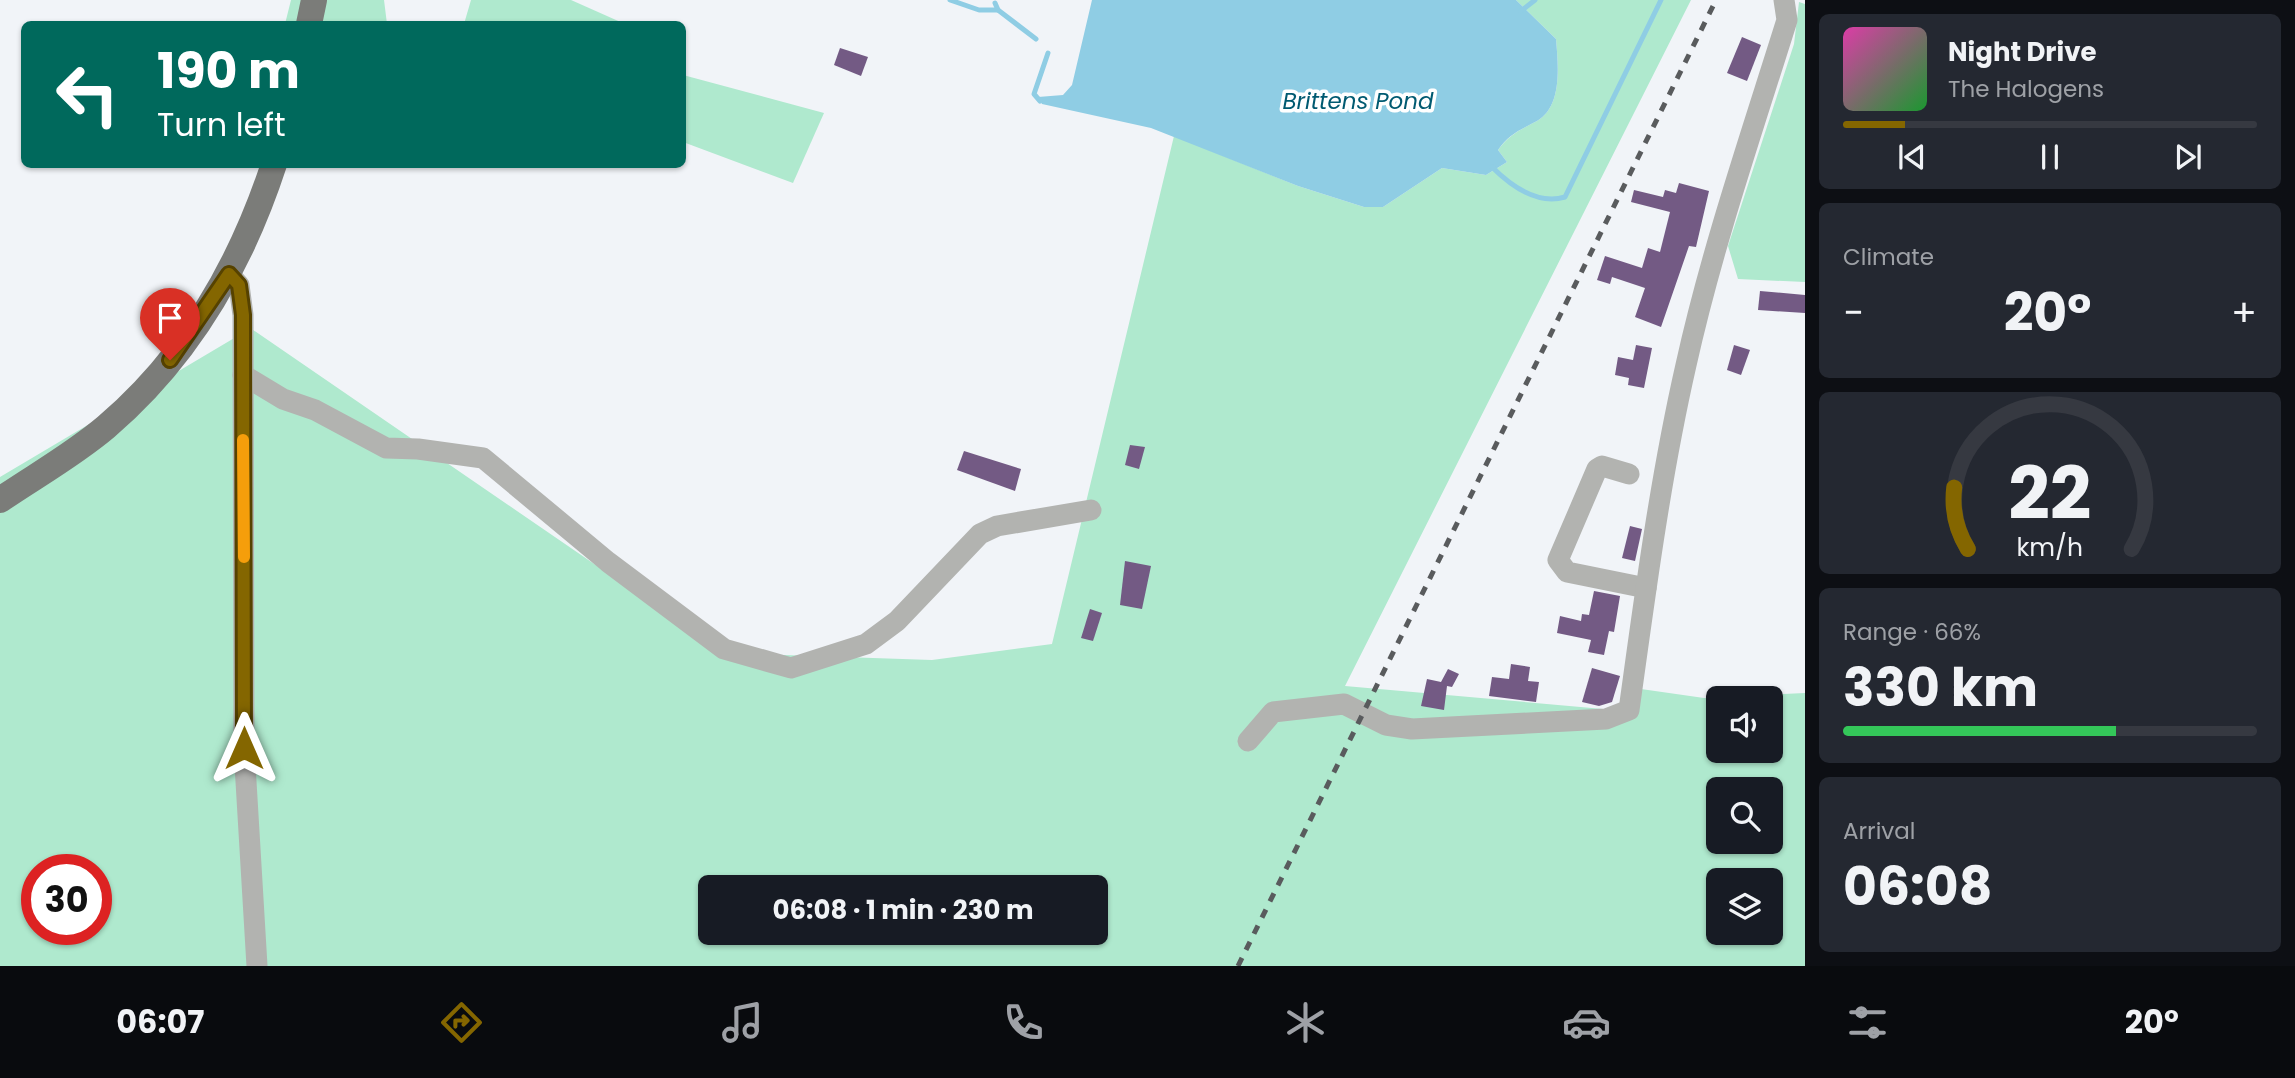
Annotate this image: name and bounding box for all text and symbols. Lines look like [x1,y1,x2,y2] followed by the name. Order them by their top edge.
[1948,34,2096,70] text: Night Drive
[157,37,300,105] text: 190 m
[42,49,133,140] icon: left
[1948,73,2104,105] text: The Halogens
[1282,85,1434,117] water label: Brittens Pond
[157,102,286,147] text: Turn left
[1893,138,1931,176] icon: previous
[2031,138,2069,176] icon: pause
[2169,138,2207,176] icon: next
[1843,241,1934,273] text: Climate
[2004,276,2091,349] text: 20°
[1843,286,1864,339] text: −
[2231,286,2257,339] text: +
[140,288,200,360] pin
[151,299,189,337] icon: arrive
[2008,443,2092,544] text: 22
[2017,530,2083,565] text: km/h
[1843,616,1981,648] text: Range · 66%
[1843,651,2038,724] text: 330 km
[1706,686,1783,945] map controls
[1706,686,1783,763] button: sound
[207,711,281,785] position arrow
[1706,777,1783,854] button: search
[1843,815,1915,847] text: Arrival
[1843,850,1992,923] text: 06:08
[21,854,112,945] speed limit sign: 30
[1706,868,1783,945] button: layers
[773,892,1033,928] text: 06:08 · 1 min · 230 m
[437,998,486,1047] icon: directions
[718,998,767,1047] icon: music
[999,998,1048,1047] icon: phone
[1281,998,1330,1047] icon: climate
[1562,998,1611,1047] icon: car
[1843,998,1892,1047] icon: filters
[116,999,204,1044] text: 06:07
[2125,999,2179,1044] text: 20°

